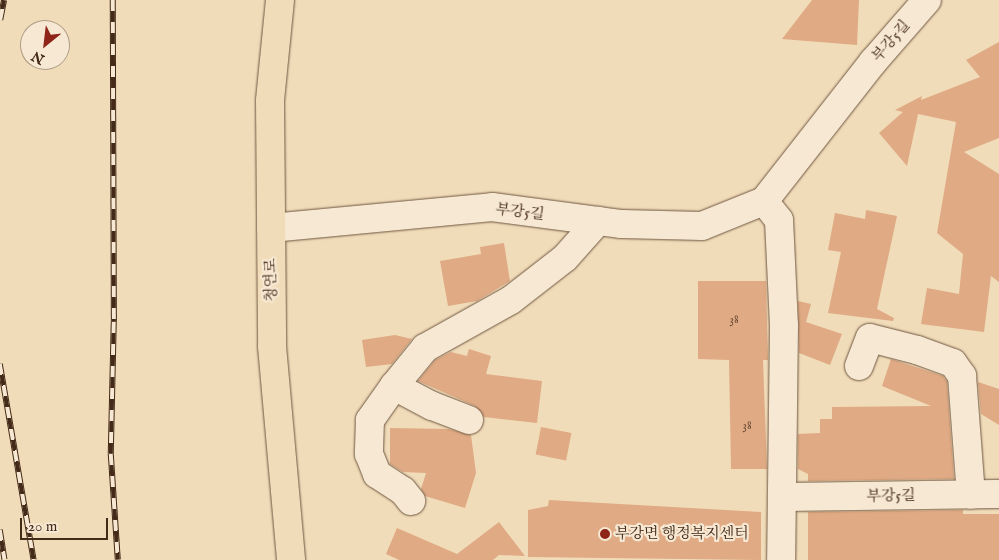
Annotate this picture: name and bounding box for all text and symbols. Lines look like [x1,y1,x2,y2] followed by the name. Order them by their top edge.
[868,17,914,65] street label: 부강5길
[20,20,70,70] north arrow
[29,46,48,68] text: N
[495,200,545,224] street label: 부강5길
[262,258,280,302] street label: 청연로
[729,313,739,327] house number: 38
[742,419,752,433] house number: 38
[866,487,916,505] street label: 부강5길
[22,508,110,540] scale bar
[28,517,57,536] text: 20 m
[615,525,749,543] place label: 부강면 행정복지센터
[599,528,611,540] marker: 부강면 행정복지센터

